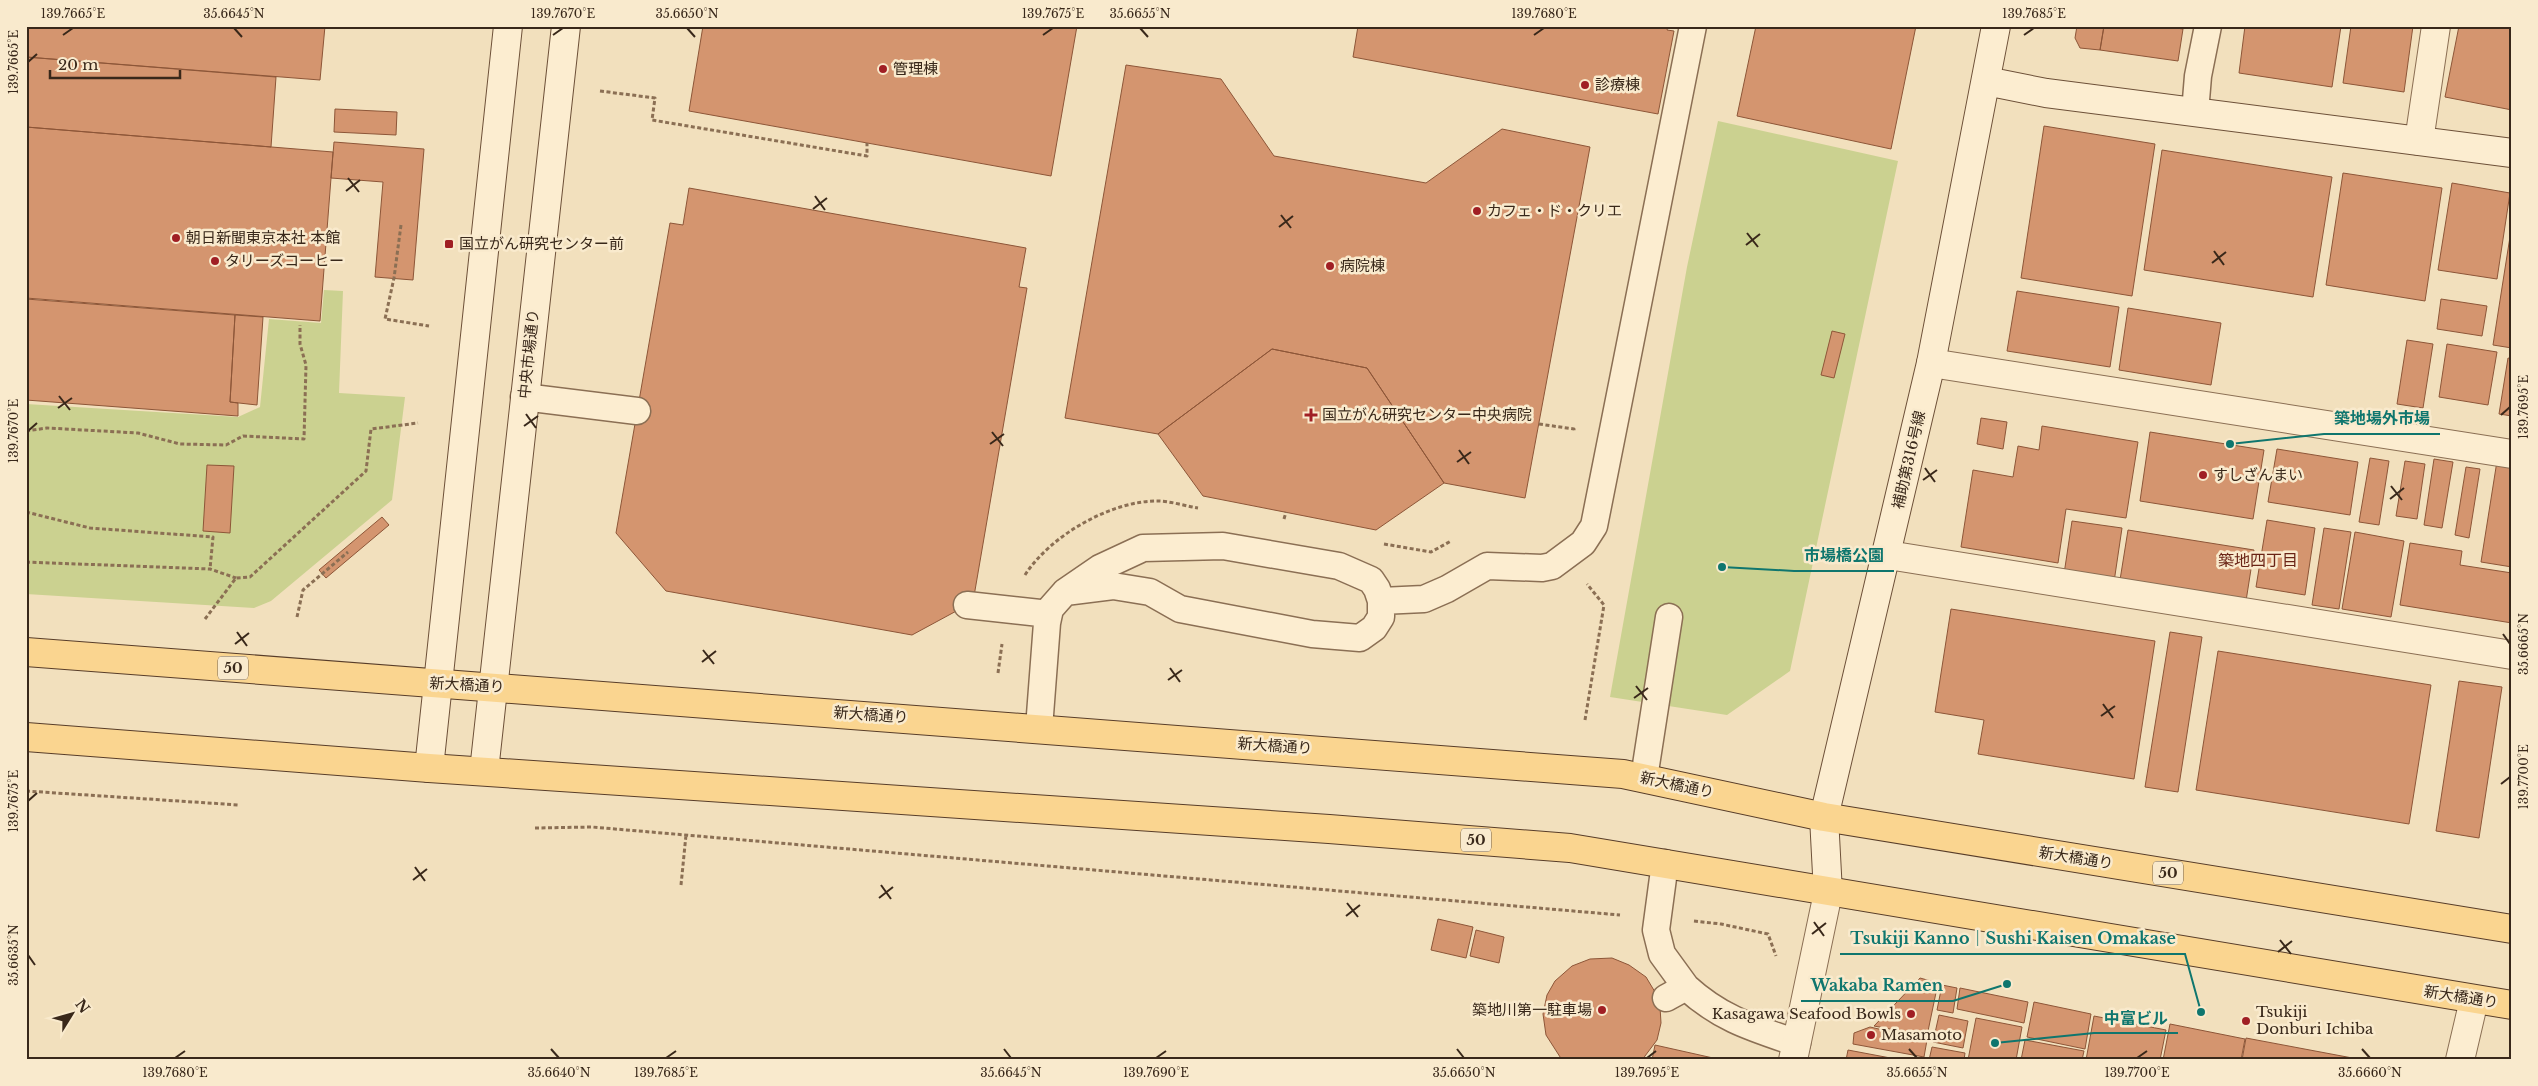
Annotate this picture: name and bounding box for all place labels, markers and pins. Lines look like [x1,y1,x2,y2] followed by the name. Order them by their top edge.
[893,59,938,78] place label: 管理棟
[877,63,889,75] marker: 管理棟
[1595,75,1640,94] place label: 診療棟
[1579,79,1591,91] marker: 診療棟
[1487,201,1622,220] place label: カフェ・ド・クリエ
[1471,205,1483,217] marker: カフェ・ド・クリエ
[186,228,340,247] place label: 朝日新聞東京本社 本館
[170,232,182,244] marker: 朝日新聞東京本社 本館
[459,234,624,253] place label: 国立がん研究センター前
[443,238,455,250] marker: 国立がん研究センター前
[225,251,344,270] place label: タリーズコーヒー
[209,255,221,267] marker: タリーズコーヒー
[1340,256,1385,275] place label: 病院棟
[1324,260,1336,272] marker: 病院棟
[2324,403,2440,434] callout: 築地場外市場
[1322,405,1532,424] place label: 国立がん研究センター中央病院
[1304,408,1318,422] marker: 国立がん研究センター中央病院
[2213,465,2303,484] place label: すしざんまい
[2197,469,2209,481] marker: すしざんまい
[1794,540,1894,571] callout: 市場橋公園
[1840,923,2185,954] callout: Tsukiji Kanno｜Sushi Kaisen Omakase
[1801,970,1953,1001] callout: Wakaba Ramen
[1472,1000,1592,1019] place label: 築地川第一駐車場
[2094,1002,2178,1033] callout: 中富ビル
[2256,1002,2374,1038] place label: Tsukiji Donburi Ichiba
[1596,1004,1608,1016] marker: 築地川第一駐車場
[1712,1004,1901,1023] place label: Kasagawa Seafood Bowls
[1905,1008,1917,1020] marker: Kasagawa Seafood Bowls
[2240,1015,2252,1027] marker: Tsukiji Donburi Ichiba
[1881,1025,1962,1044] place label: Masamoto
[1865,1029,1877,1041] marker: Masamoto

